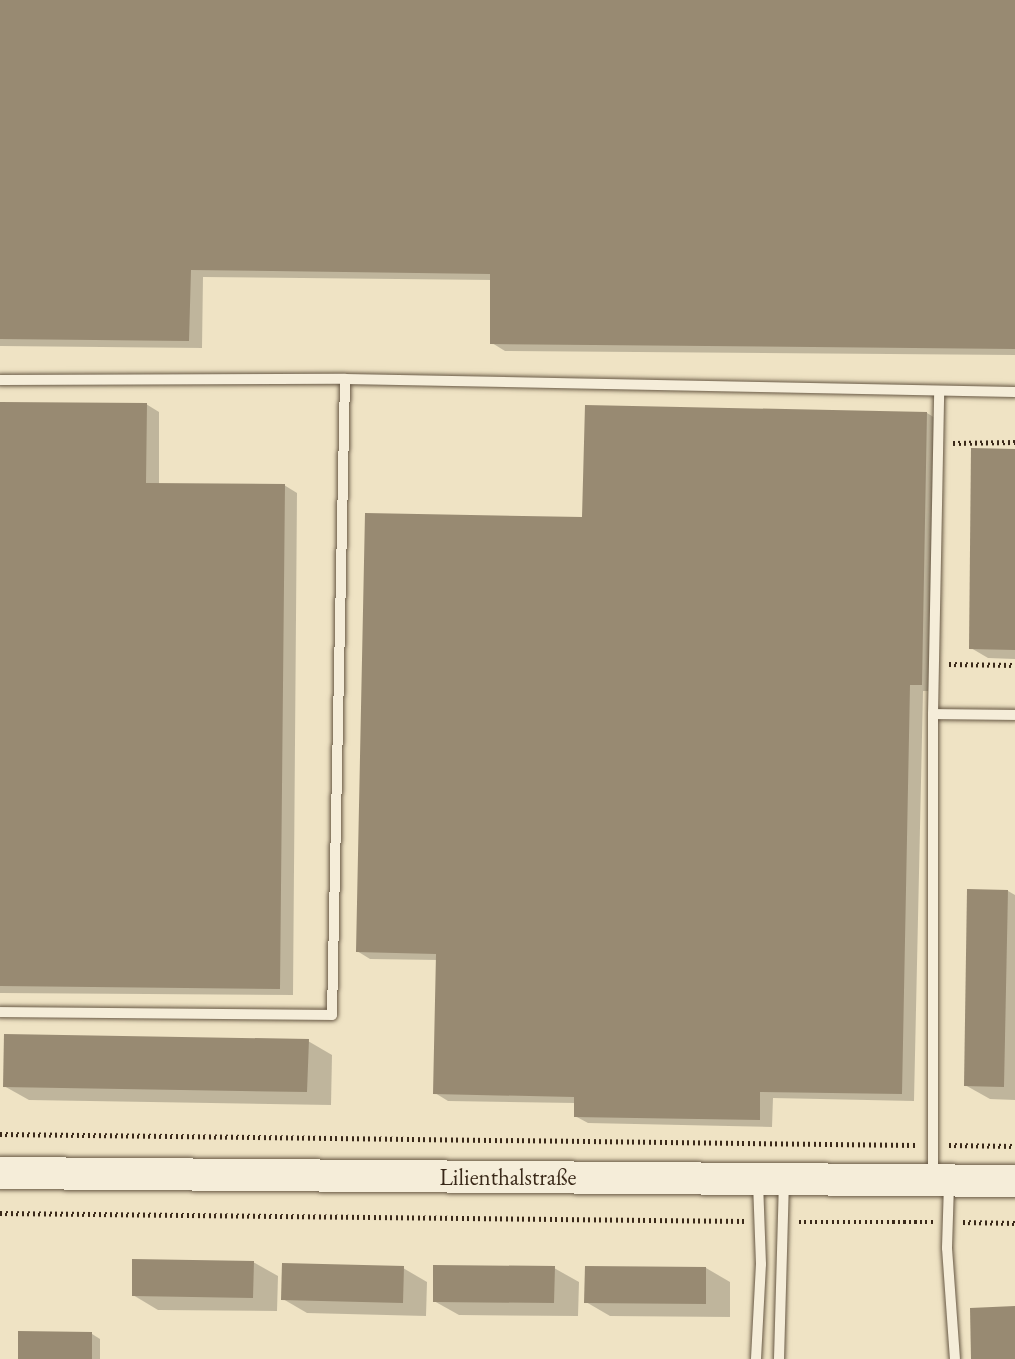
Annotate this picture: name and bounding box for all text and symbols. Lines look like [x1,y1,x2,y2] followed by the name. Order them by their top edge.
[439,1163,577,1191] street label: Lilienthalstraße

